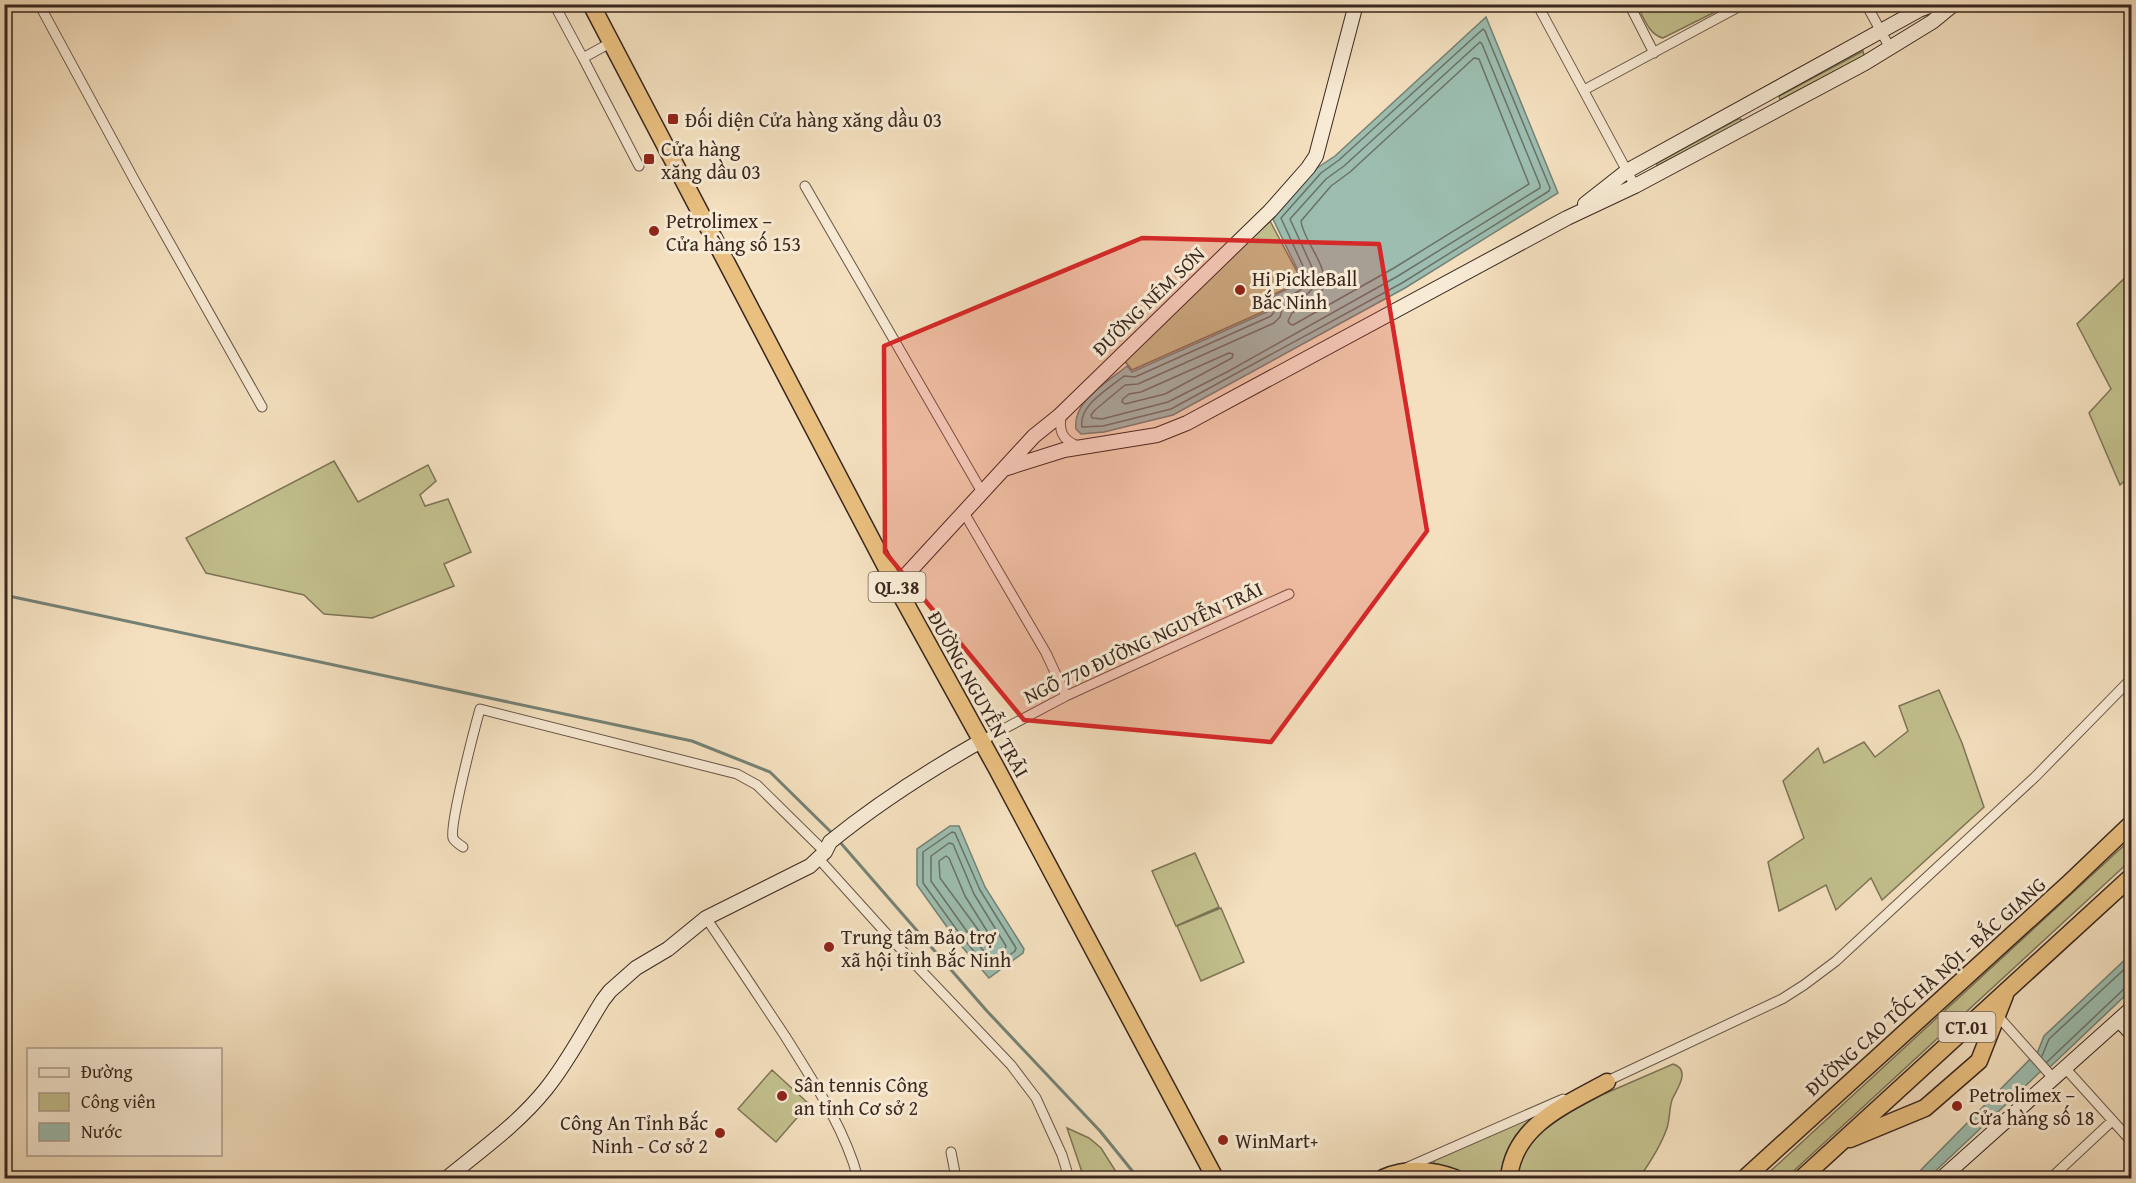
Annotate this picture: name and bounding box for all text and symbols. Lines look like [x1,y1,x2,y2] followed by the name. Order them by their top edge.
[685,105,942,134] place label: Đối diện Cửa hàng xăng dầu 03
[666,112,680,126] marker: Đối diện Cửa hàng xăng dầu 03
[661,134,761,186] place label: Cửa hàng xăng dầu 03
[642,152,656,166] marker: Cửa hàng xăng dầu 03
[666,206,801,258] place label: Petrolimex – Cửa hàng số 153
[647,224,661,238] marker: Petrolimex – Cửa hàng số 153
[1085,240,1211,362] street label: ĐƯỜNG NÉM SƠN
[1252,264,1358,316] place label: Hi PickleBall Bắc Ninh
[1233,283,1247,297] marker: Hi PickleBall Bắc Ninh
[868,572,926,602] road number: QL.38
[1019,574,1267,710] street label: NGÕ 770 ĐƯỜNG NGUYỄN TRÃI
[921,606,1037,782] street label: ĐƯỜNG NGUYỄN TRÃI
[1797,869,2052,1102] street label: ĐƯỜNG CAO TỐC HÀ NỘI - BẮC GIANG
[841,922,1011,974] place label: Trung tâm Bảo trợ xã hội tỉnh Bắc Ninh
[822,940,836,954] marker: Trung tâm Bảo trợ xã hội tỉnh Bắc Ninh
[1938,1012,1996,1042] road number: CT.01
[27,1048,222,1156] legend
[81,1058,132,1085] text: Đường
[794,1070,928,1122] place label: Sân tennis Công an tỉnh Cơ sở 2
[1969,1080,2095,1132] place label: Petrolimex – Cửa hàng số 18
[81,1088,156,1115] text: Công viên
[775,1089,789,1103] marker: Sân tennis Công an tỉnh Cơ sở 2
[1950,1099,1964,1113] marker: Petrolimex – Cửa hàng số 18
[560,1108,708,1160] place label: Công An Tỉnh Bắc Ninh - Cơ sở 2
[81,1118,122,1145] text: Nước
[713,1126,727,1140] marker: Công An Tỉnh Bắc Ninh - Cơ sở 2
[1235,1126,1318,1155] place label: WinMart+
[1216,1133,1230,1147] marker: WinMart+

